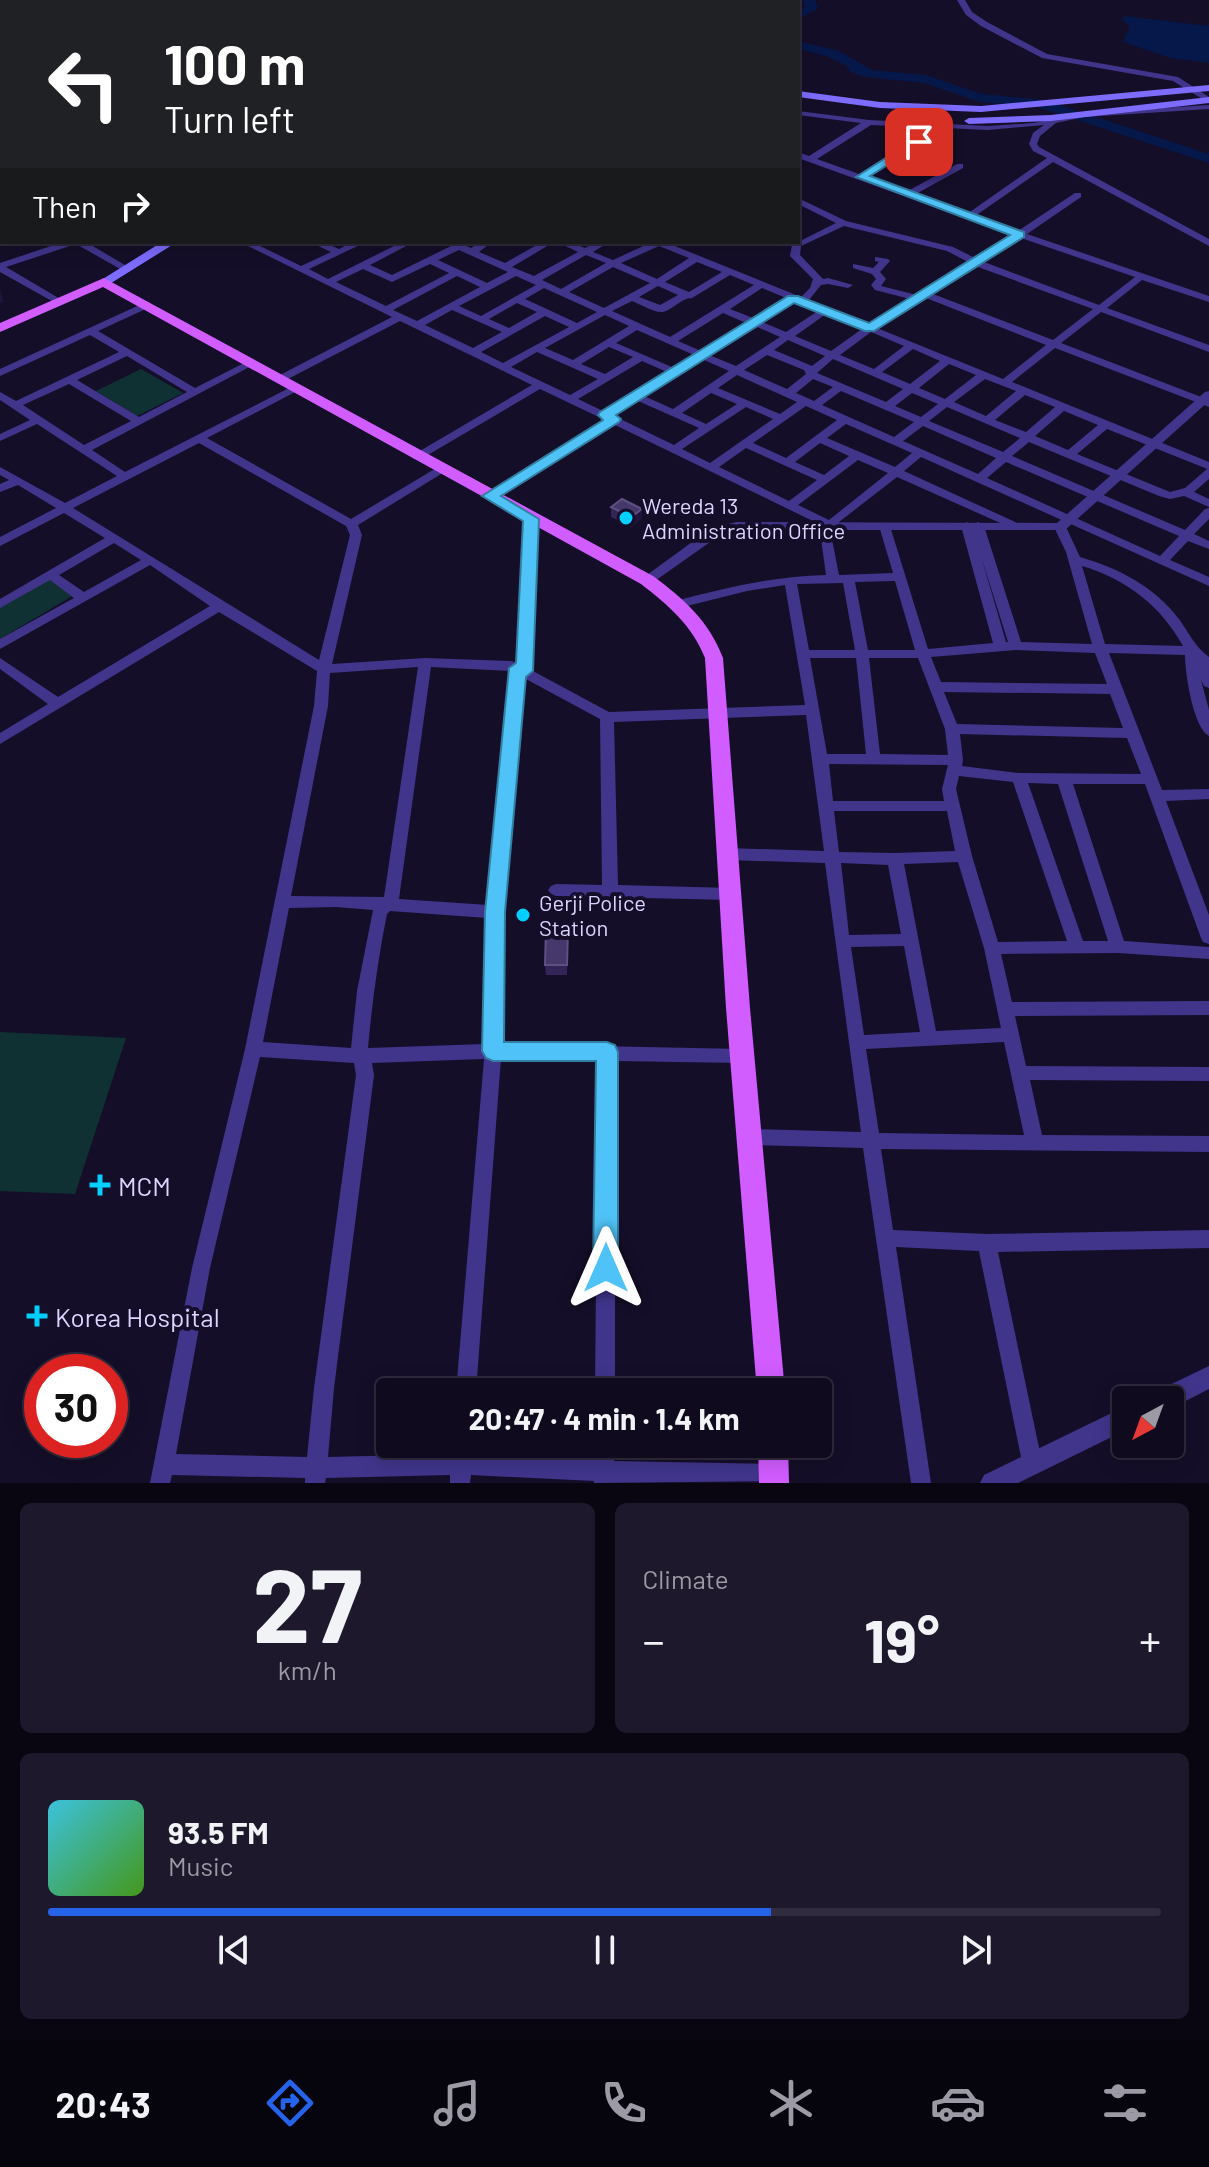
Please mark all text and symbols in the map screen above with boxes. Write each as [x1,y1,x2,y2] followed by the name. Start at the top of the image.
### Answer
[164,29,306,96] text: 100 m
[32,32,136,136] icon: left
[164,97,295,140] text: Turn left
[885,108,953,176] pin
[897,120,941,164] icon: arrive
[113,184,157,228] icon: right
[32,188,97,224] text: Then
[642,492,845,543] place label: Wereda 13 Administration Office
[617,509,635,527] marker: Wereda 13 Administration Office
[539,889,646,940] place label: Gerji Police Station
[514,906,532,924] marker: Gerji Police Station
[118,1170,171,1201] place label: MCM
[89,1174,111,1196] marker: MCM
[564,1226,648,1310] position arrow
[55,1301,220,1332] place label: Korea Hospital
[26,1305,48,1327] marker: Korea Hospital
[24,1354,128,1458] speed limit sign: 30
[1112,1386,1184,1458] north arrow
[1112,1386,1184,1458] map controls
[469,1400,739,1436] text: 20:47 · 4 min · 1.4 km
[252,1539,362,1664] text: 27
[643,1563,729,1594] text: Climate
[864,1603,940,1675] text: 19°
[643,1613,665,1666] text: −
[1139,1613,1161,1666] text: +
[278,1654,337,1685] text: km/h
[168,1814,269,1850] text: 93.5 FM
[168,1850,233,1881] text: Music
[212,1928,256,1972] icon: previous
[583,1928,627,1972] icon: pause
[954,1928,998,1972] icon: next
[262,2075,318,2131] icon: directions
[429,2075,485,2131] icon: music
[596,2075,652,2131] icon: phone
[763,2075,819,2131] icon: climate
[930,2075,986,2131] icon: car
[1097,2075,1153,2131] icon: filters
[56,2082,151,2125] text: 20:43

